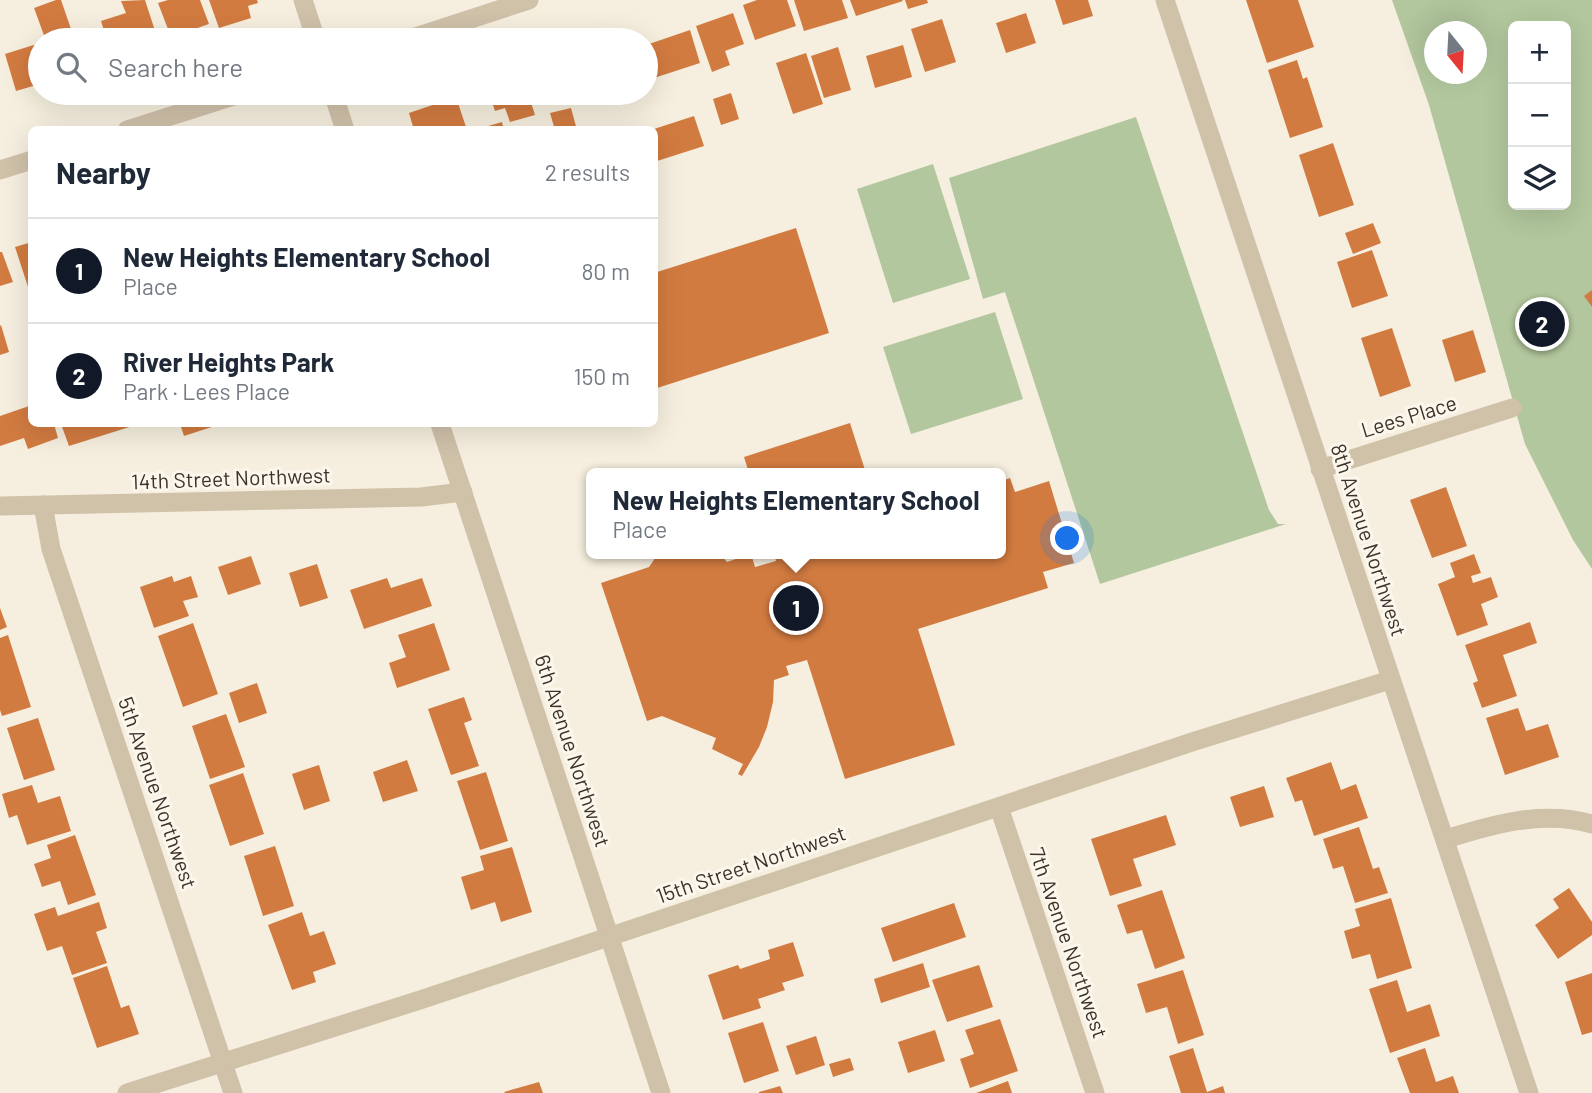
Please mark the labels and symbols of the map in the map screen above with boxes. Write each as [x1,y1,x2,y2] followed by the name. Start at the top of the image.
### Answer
[1424,21,1487,84] north arrow
[1519,298,1565,350] pin: 2
[1358,389,1459,442] street label: Lees Place
[1326,440,1412,639] street label: 8th Avenue Northwest
[131,462,331,493] street label: 14th Street Northwest
[1050,521,1084,555] your location
[773,582,819,634] pin: 1
[531,651,616,850] street label: 6th Avenue Northwest
[114,694,203,891] street label: 5th Avenue Northwest
[653,819,849,908] street label: 15th Street Northwest
[1025,844,1114,1041] street label: 7th Avenue Northwest

